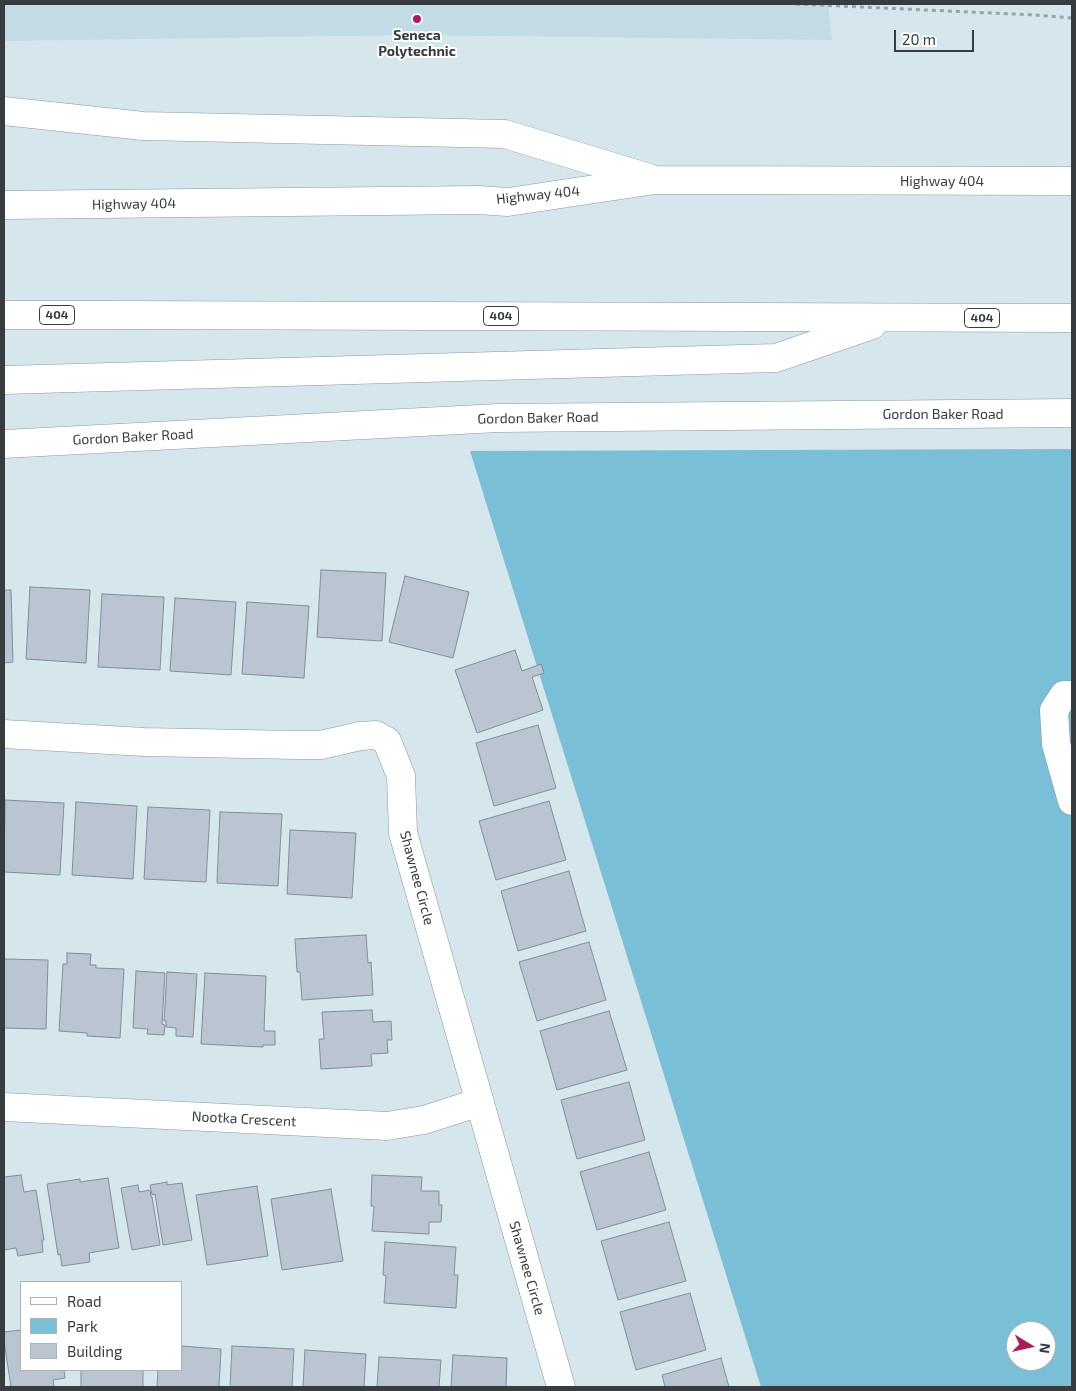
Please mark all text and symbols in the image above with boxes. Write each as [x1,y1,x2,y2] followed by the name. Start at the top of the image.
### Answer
[411,13,423,25] marker: Seneca Polytechnic
[896,20,976,52] scale bar
[378,27,456,59] place label: Seneca Polytechnic
[902,30,936,48] text: 20 m
[900,173,984,189] street label: Highway 404
[495,182,581,208] street label: Highway 404
[92,195,176,213] street label: Highway 404
[40,306,74,324] road number: 404
[484,306,518,326] road number: 404
[964,308,1000,328] road number: 404
[882,406,1004,422] street label: Gordon Baker Road
[477,409,599,427] street label: Gordon Baker Road
[72,425,194,449] street label: Gordon Baker Road
[396,829,438,927] street label: Shawnee Circle
[191,1108,297,1130] street label: Nootka Crescent
[506,1219,548,1317] street label: Shawnee Circle
[20,1281,182,1371] legend
[67,1292,102,1310] text: Road
[67,1317,98,1335] text: Park
[1006,1321,1056,1371] north arrow
[67,1342,122,1360] text: Building
[1036,1342,1055,1355] text: N

